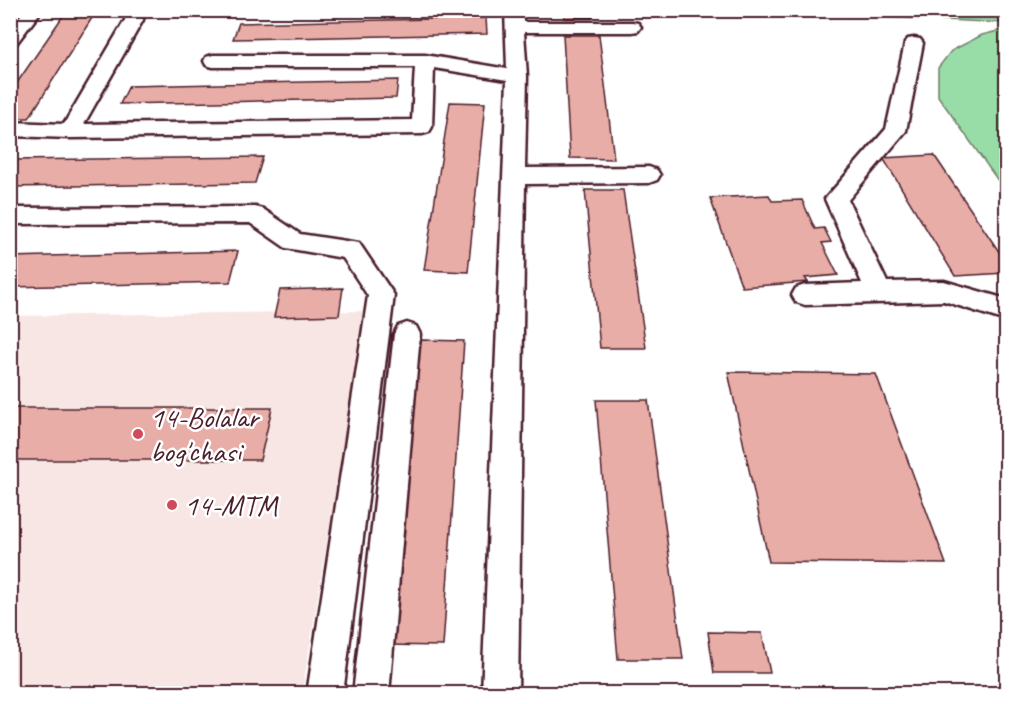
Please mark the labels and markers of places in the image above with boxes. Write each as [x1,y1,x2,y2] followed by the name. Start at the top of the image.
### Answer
[150,398,260,470] place label: 14-Bolalar bog'chasi
[131,427,145,441] marker: 14-Bolalar bog'chasi
[184,486,279,524] place label: 14-МТМ
[165,498,179,512] marker: 14-МТМ

